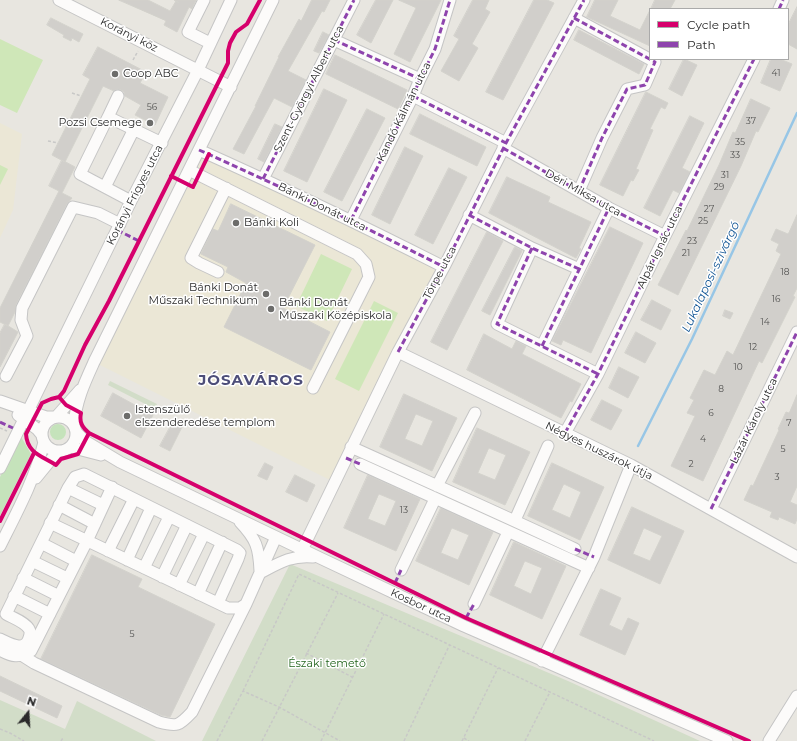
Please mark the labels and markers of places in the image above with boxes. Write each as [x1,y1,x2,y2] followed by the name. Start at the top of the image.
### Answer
[123,67,179,81] place label: Coop ABC
[110,69,120,79] marker: Coop ABC
[59,116,142,130] place label: Pozsi Csemege
[145,118,155,128] marker: Pozsi Csemege
[244,216,299,230] place label: Bánki Koli
[231,218,241,228] marker: Bánki Koli
[148,281,258,307] place label: Bánki Donát Műszaki Technikum
[261,289,271,299] marker: Bánki Donát Műszaki Technikum
[279,296,392,322] place label: Bánki Donát Műszaki Középiskola
[266,304,276,314] marker: Bánki Donát Műszaki Középiskola
[135,403,275,429] place label: Istenszülő elszenderedése templom
[122,411,132,421] marker: Istenszülő elszenderedése templom

